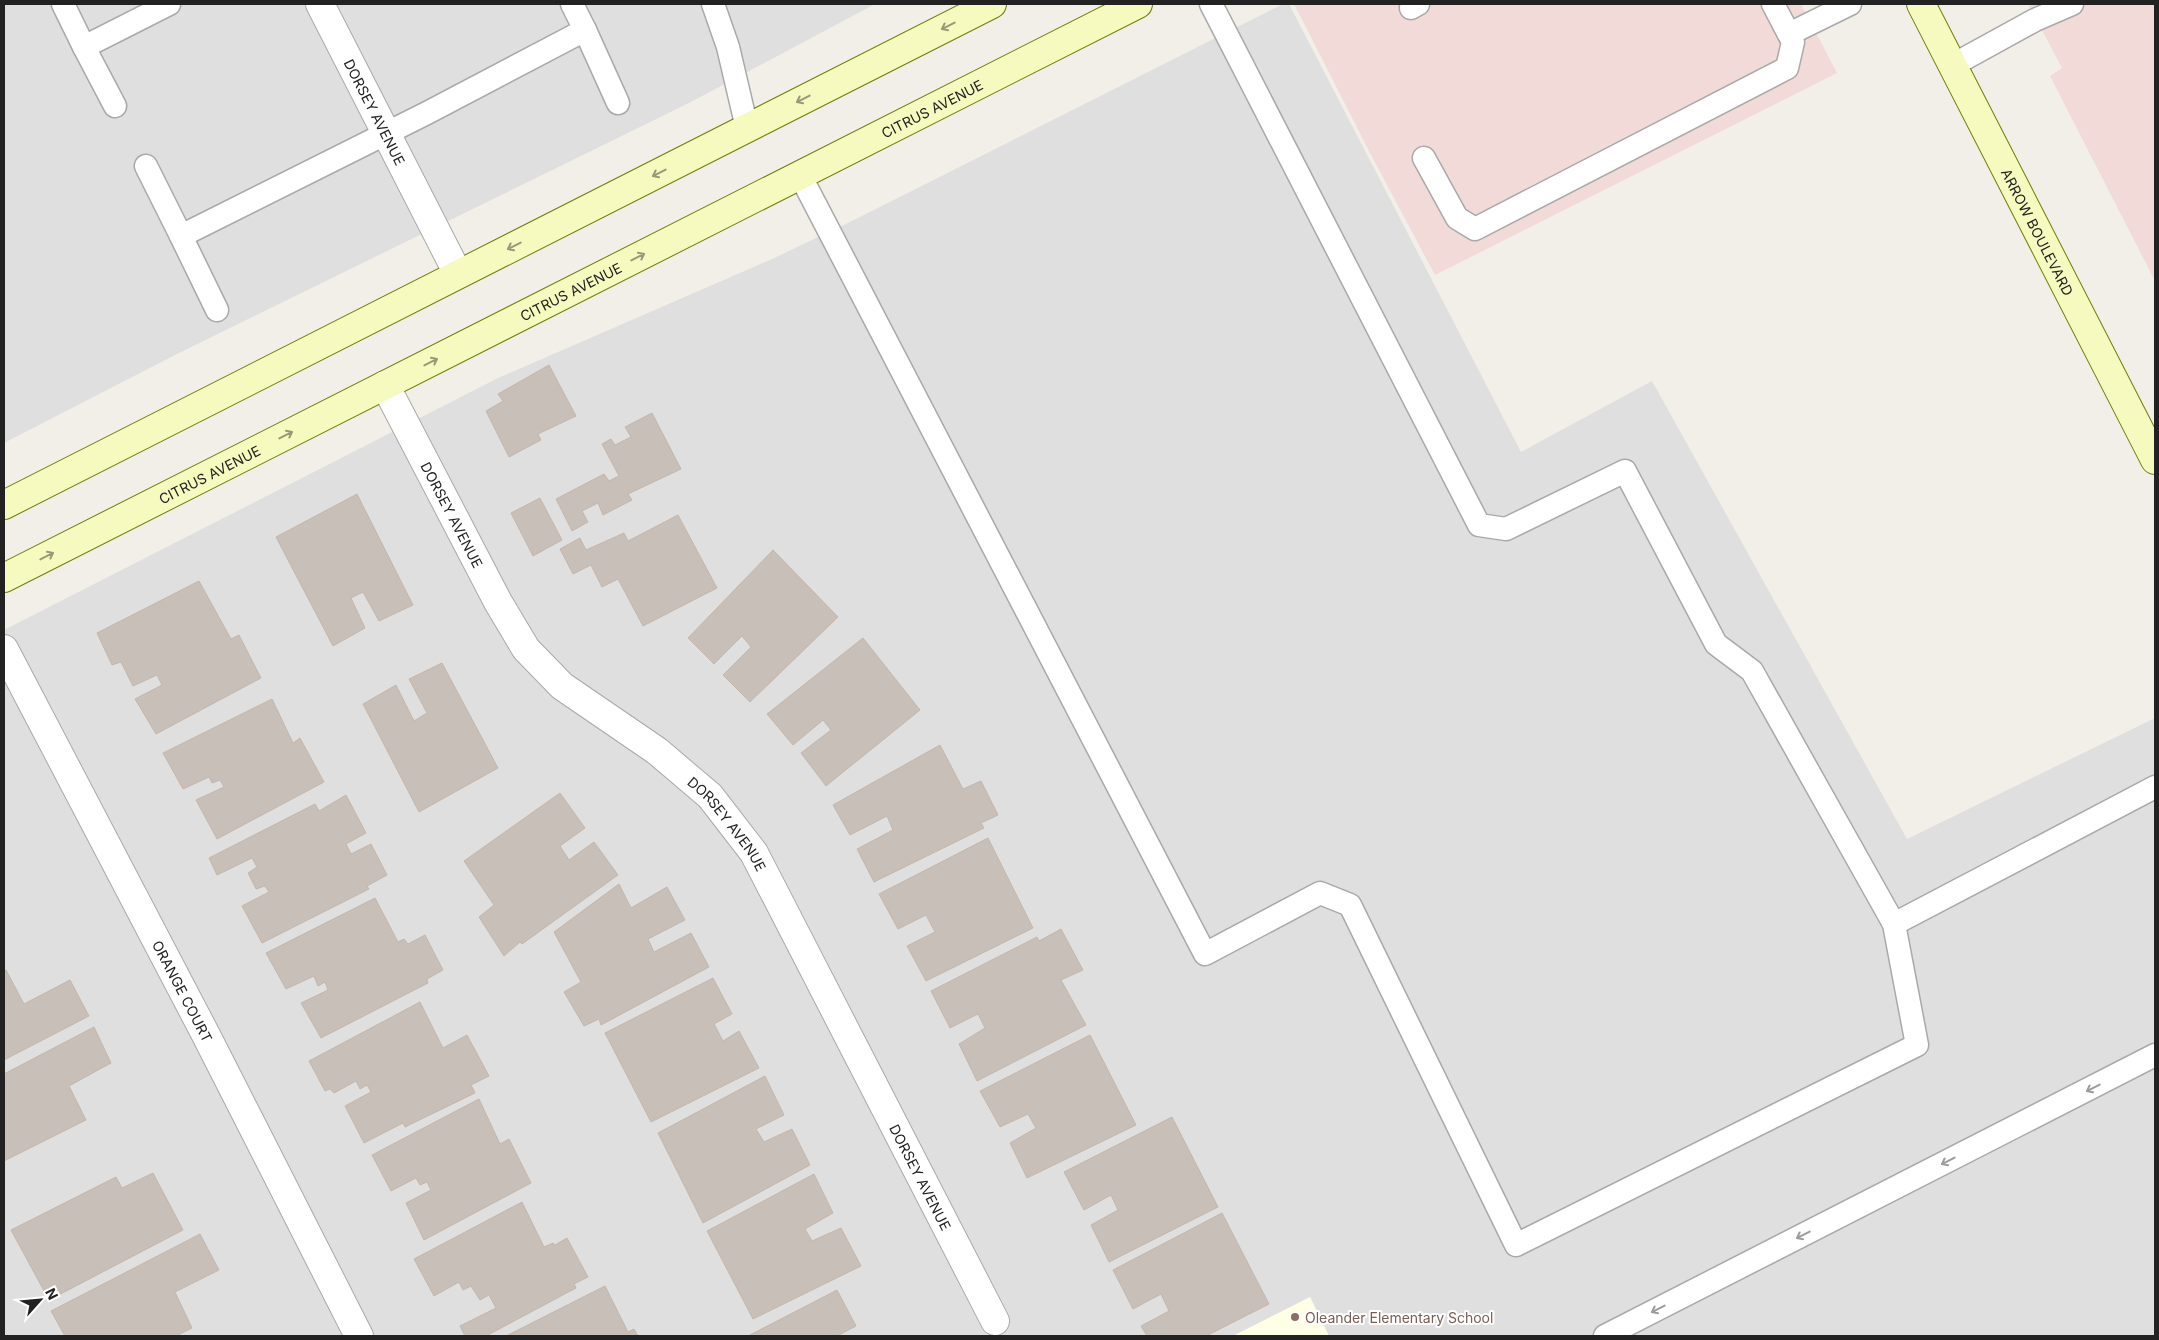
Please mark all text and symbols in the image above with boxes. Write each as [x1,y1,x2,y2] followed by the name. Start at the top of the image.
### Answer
[941,21,956,31] one-way arrow
[341,56,409,168] street label: DORSEY AVENUE
[878,76,986,141] street label: CITRUS AVENUE
[796,94,811,104] one-way arrow
[1998,165,2077,298] street label: ARROW BOULEVARD
[651,168,666,178] one-way arrow
[506,241,521,251] one-way arrow
[631,252,646,262] one-way arrow
[517,258,624,324] street label: CITRUS AVENUE
[423,357,438,366] one-way arrow
[278,430,293,439] one-way arrow
[156,441,263,507] street label: CITRUS AVENUE
[418,459,487,570] street label: DORSEY AVENUE
[39,551,54,560] one-way arrow
[685,773,770,874] street label: DORSEY AVENUE
[149,937,216,1045] street label: ORANGE COURT
[2086,1083,2101,1093] one-way arrow
[886,1121,955,1233] street label: DORSEY AVENUE
[1941,1157,1956,1166] one-way arrow
[1796,1231,1811,1240] one-way arrow
[15,1275,65,1325] north arrow
[42,1285,62,1302] text: N
[1651,1304,1666,1314] one-way arrow
[1305,1309,1493,1326] place label: Oleander Elementary School
[1289,1311,1301,1323] marker: Oleander Elementary School

